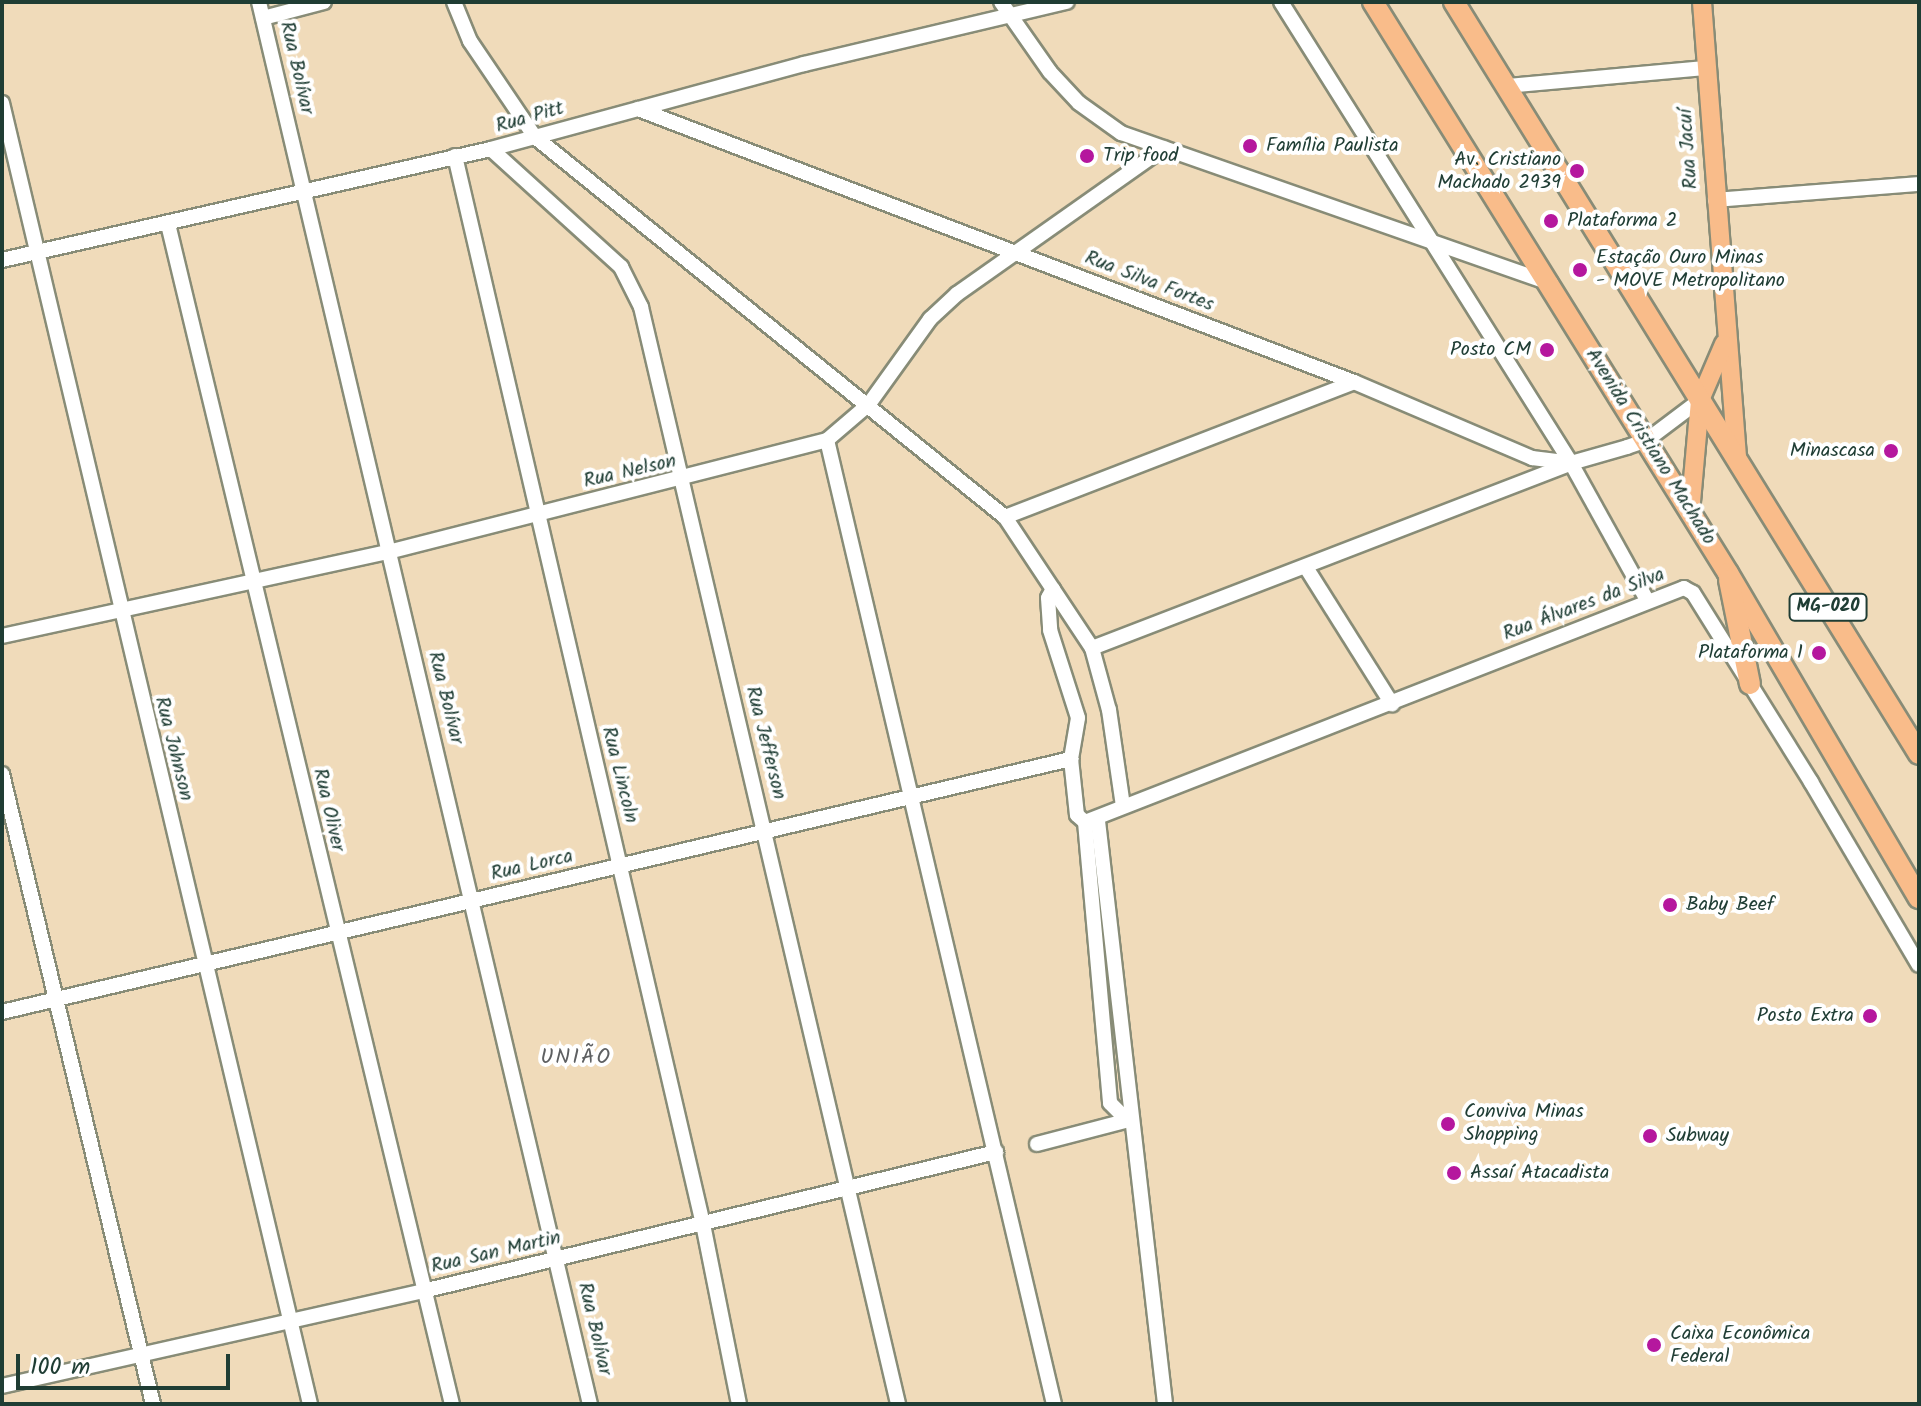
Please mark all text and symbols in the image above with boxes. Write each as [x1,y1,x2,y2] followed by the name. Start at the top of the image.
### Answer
[274,19,318,117] street label: Rua Bolívar
[493,97,567,139] street label: Rua Pitt
[1674,108,1704,190] street label: Rua Jacuí
[1266,134,1399,158] place label: Família Paulista
[1241,137,1259,155] marker: Família Paulista
[1103,144,1178,168] place label: Trip food
[1078,147,1096,165] marker: Trip food
[1437,148,1561,195] place label: Av. Cristiano Machado 2939
[1568,162,1586,180] marker: Av. Cristiano Machado 2939
[1567,209,1677,233] place label: Plataforma 2
[1542,212,1560,230] marker: Plataforma 2
[1081,246,1217,318] street label: Rua Silva Fortes
[1596,246,1785,293] place label: Estação Ouro Minas - MOVE Metropolitano
[1571,261,1589,279] marker: Estação Ouro Minas - MOVE Metropolitano
[1450,338,1531,362] place label: Posto CM
[1538,341,1556,359] marker: Posto CM
[1580,344,1720,550] street label: Avenida Cristiano Machado
[1790,439,1875,463] place label: Minascasa
[1882,442,1900,460] marker: Minascasa
[581,450,679,494] street label: Rua Nelson
[1500,563,1668,647] street label: Rua Álvares da Silva
[1788,593,1868,621] road number: MG-020
[1698,641,1803,665] place label: Plataforma 1
[1810,644,1828,662] marker: Plataforma 1
[422,649,468,747] street label: Rua Bolívar
[739,684,791,802] street label: Rua Jefferson
[148,694,198,804] street label: Rua Johnson
[595,724,643,826] street label: Rua Lincoln
[307,766,349,854] street label: Rua Oliver
[489,845,575,887] street label: Rua Lorca
[1686,893,1774,917] place label: Baby Beef
[1661,896,1679,914] marker: Baby Beef
[1757,1004,1854,1028] place label: Posto Extra
[1861,1007,1879,1025] marker: Posto Extra
[540,1045,612,1071] district label: UNIÃO
[1464,1100,1584,1147] place label: Conviva Minas Shopping
[1439,1115,1457,1133] marker: Conviva Minas Shopping
[1666,1124,1729,1148] place label: Subway
[1641,1127,1659,1145] marker: Subway
[1470,1161,1609,1185] place label: Assaí Atacadista
[1445,1164,1463,1182] marker: Assaí Atacadista
[429,1226,563,1280] street label: Rua San Martin
[572,1280,616,1378] street label: Rua Bolívar
[1670,1322,1810,1369] place label: Caixa Econômica Federal
[1645,1336,1663,1354] marker: Caixa Econômica Federal
[20,1338,234,1388] scale bar
[30,1348,90,1387] text: 100 m

